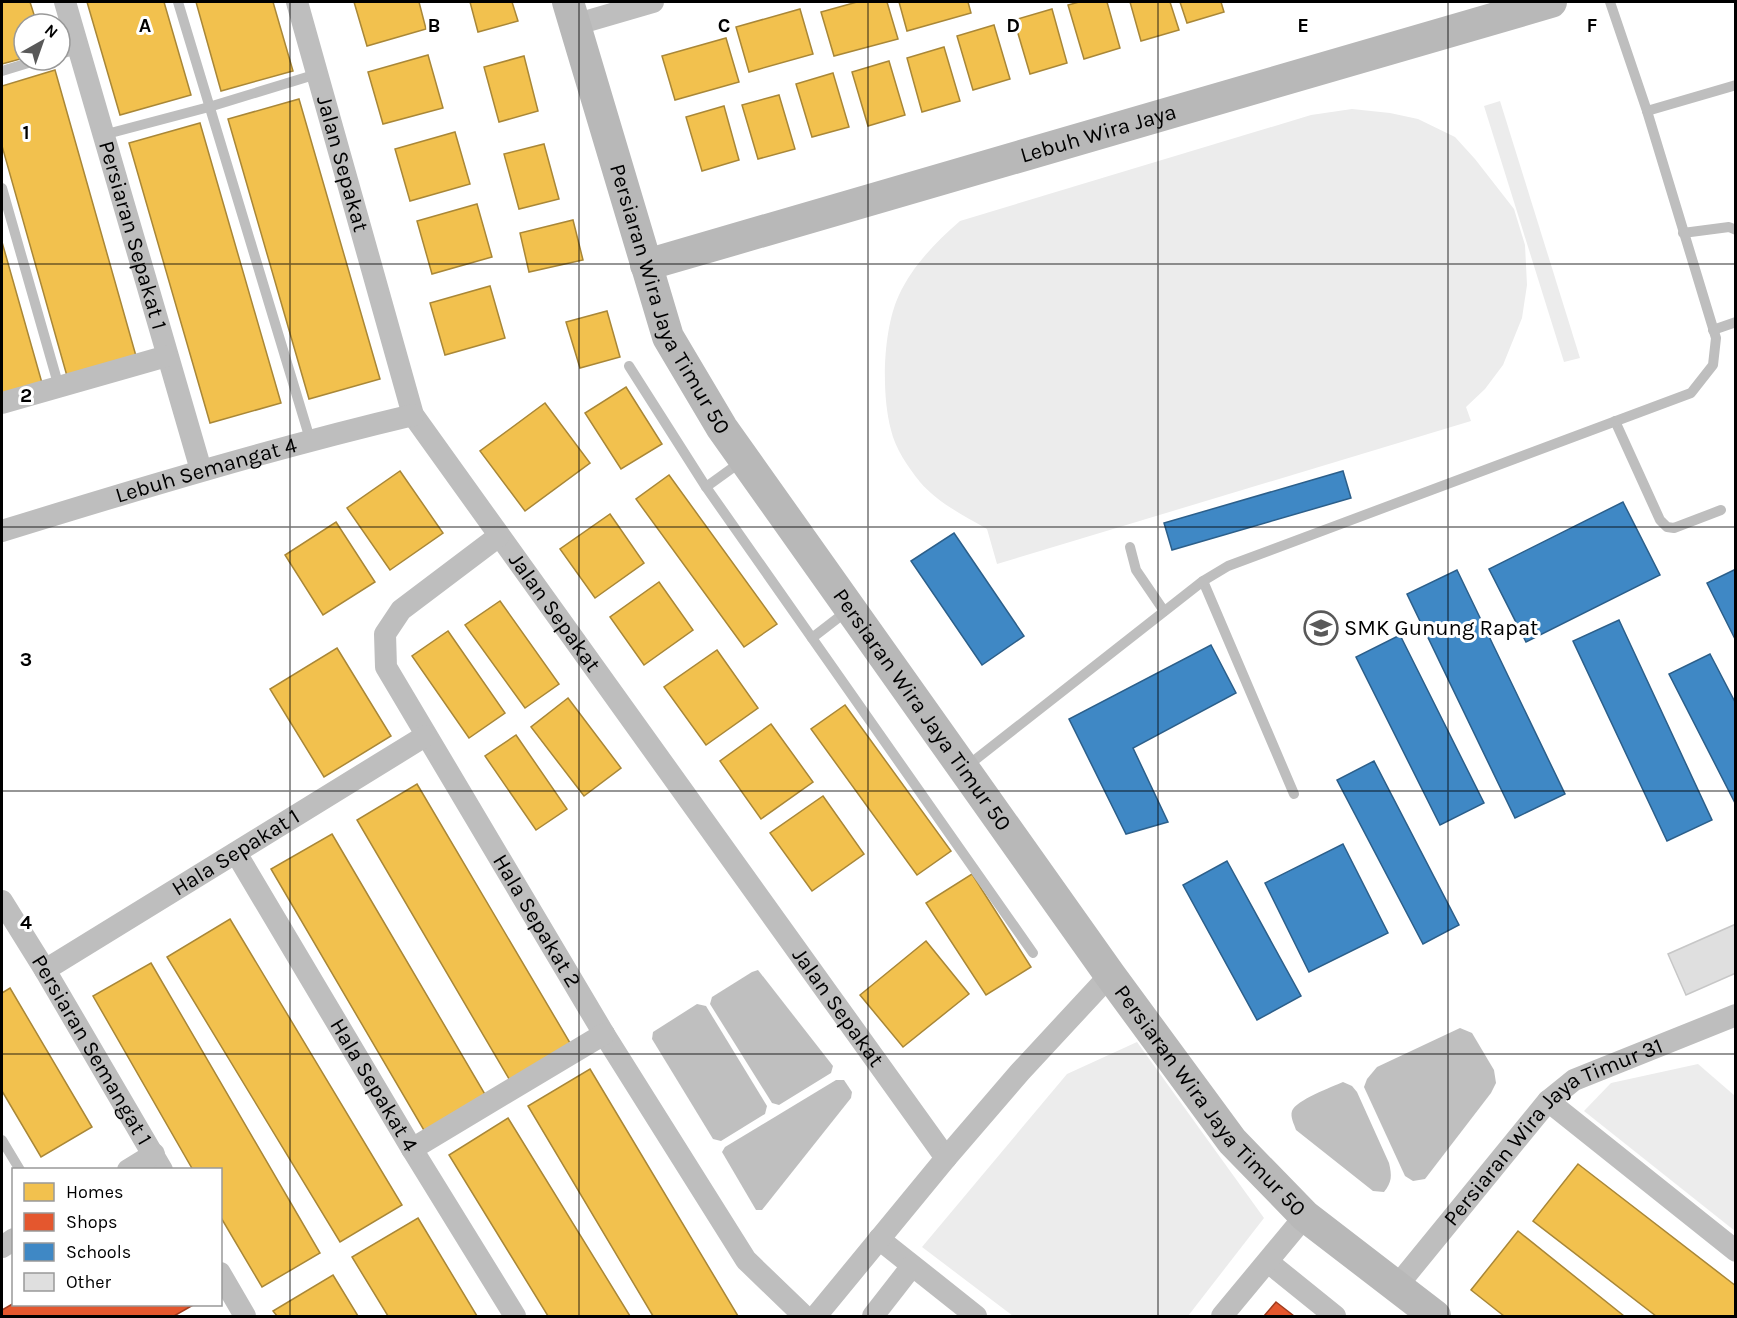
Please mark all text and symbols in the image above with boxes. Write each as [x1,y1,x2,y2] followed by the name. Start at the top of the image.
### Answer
[12,12,72,72] north arrow
[139,14,152,37] text: A
[428,14,440,37] text: B
[718,14,730,37] text: C
[1006,14,1020,37] text: D
[1297,14,1309,37] text: E
[1587,14,1598,37] text: F
[41,20,62,42] text: N
[311,93,374,235] street label: Jalan Sepakat
[1017,99,1179,169] street label: Lebuh Wira Jaya
[22,121,30,144] text: 1
[93,138,173,333] street label: Persiaran Sepakat 1
[604,161,736,439] street label: Persiaran Wira Jaya Timur 50
[20,384,32,407] text: 2
[112,432,300,509] street label: Lebuh Semangat 4
[503,548,606,677] street label: Jalan Sepakat
[827,584,1017,836] street label: Persiaran Wira Jaya Timur 50
[1303,610,1339,646] school or university icon: SMK Gunung Rapat
[1344,615,1538,641] place label: SMK Gunung Rapat
[20,648,32,671] text: 3
[167,803,304,902] street label: Hala Sepakat 1
[487,849,587,992] street label: Hala Sepakat 2
[20,911,32,934] text: 4
[787,943,889,1072] street label: Jalan Sepakat
[26,950,158,1150] street label: Persiaran Semangat 1
[1109,980,1311,1222] street label: Persiaran Wira Jaya Timur 50
[324,1014,424,1156] street label: Hala Sepakat 4
[1438,1033,1667,1231] street label: Persiaran Wira Jaya Timur 31
[12,1168,222,1306] legend
[66,1181,123,1203] text: Homes
[66,1211,118,1233] text: Shops
[66,1241,131,1263] text: Schools
[66,1271,111,1293] text: Other

